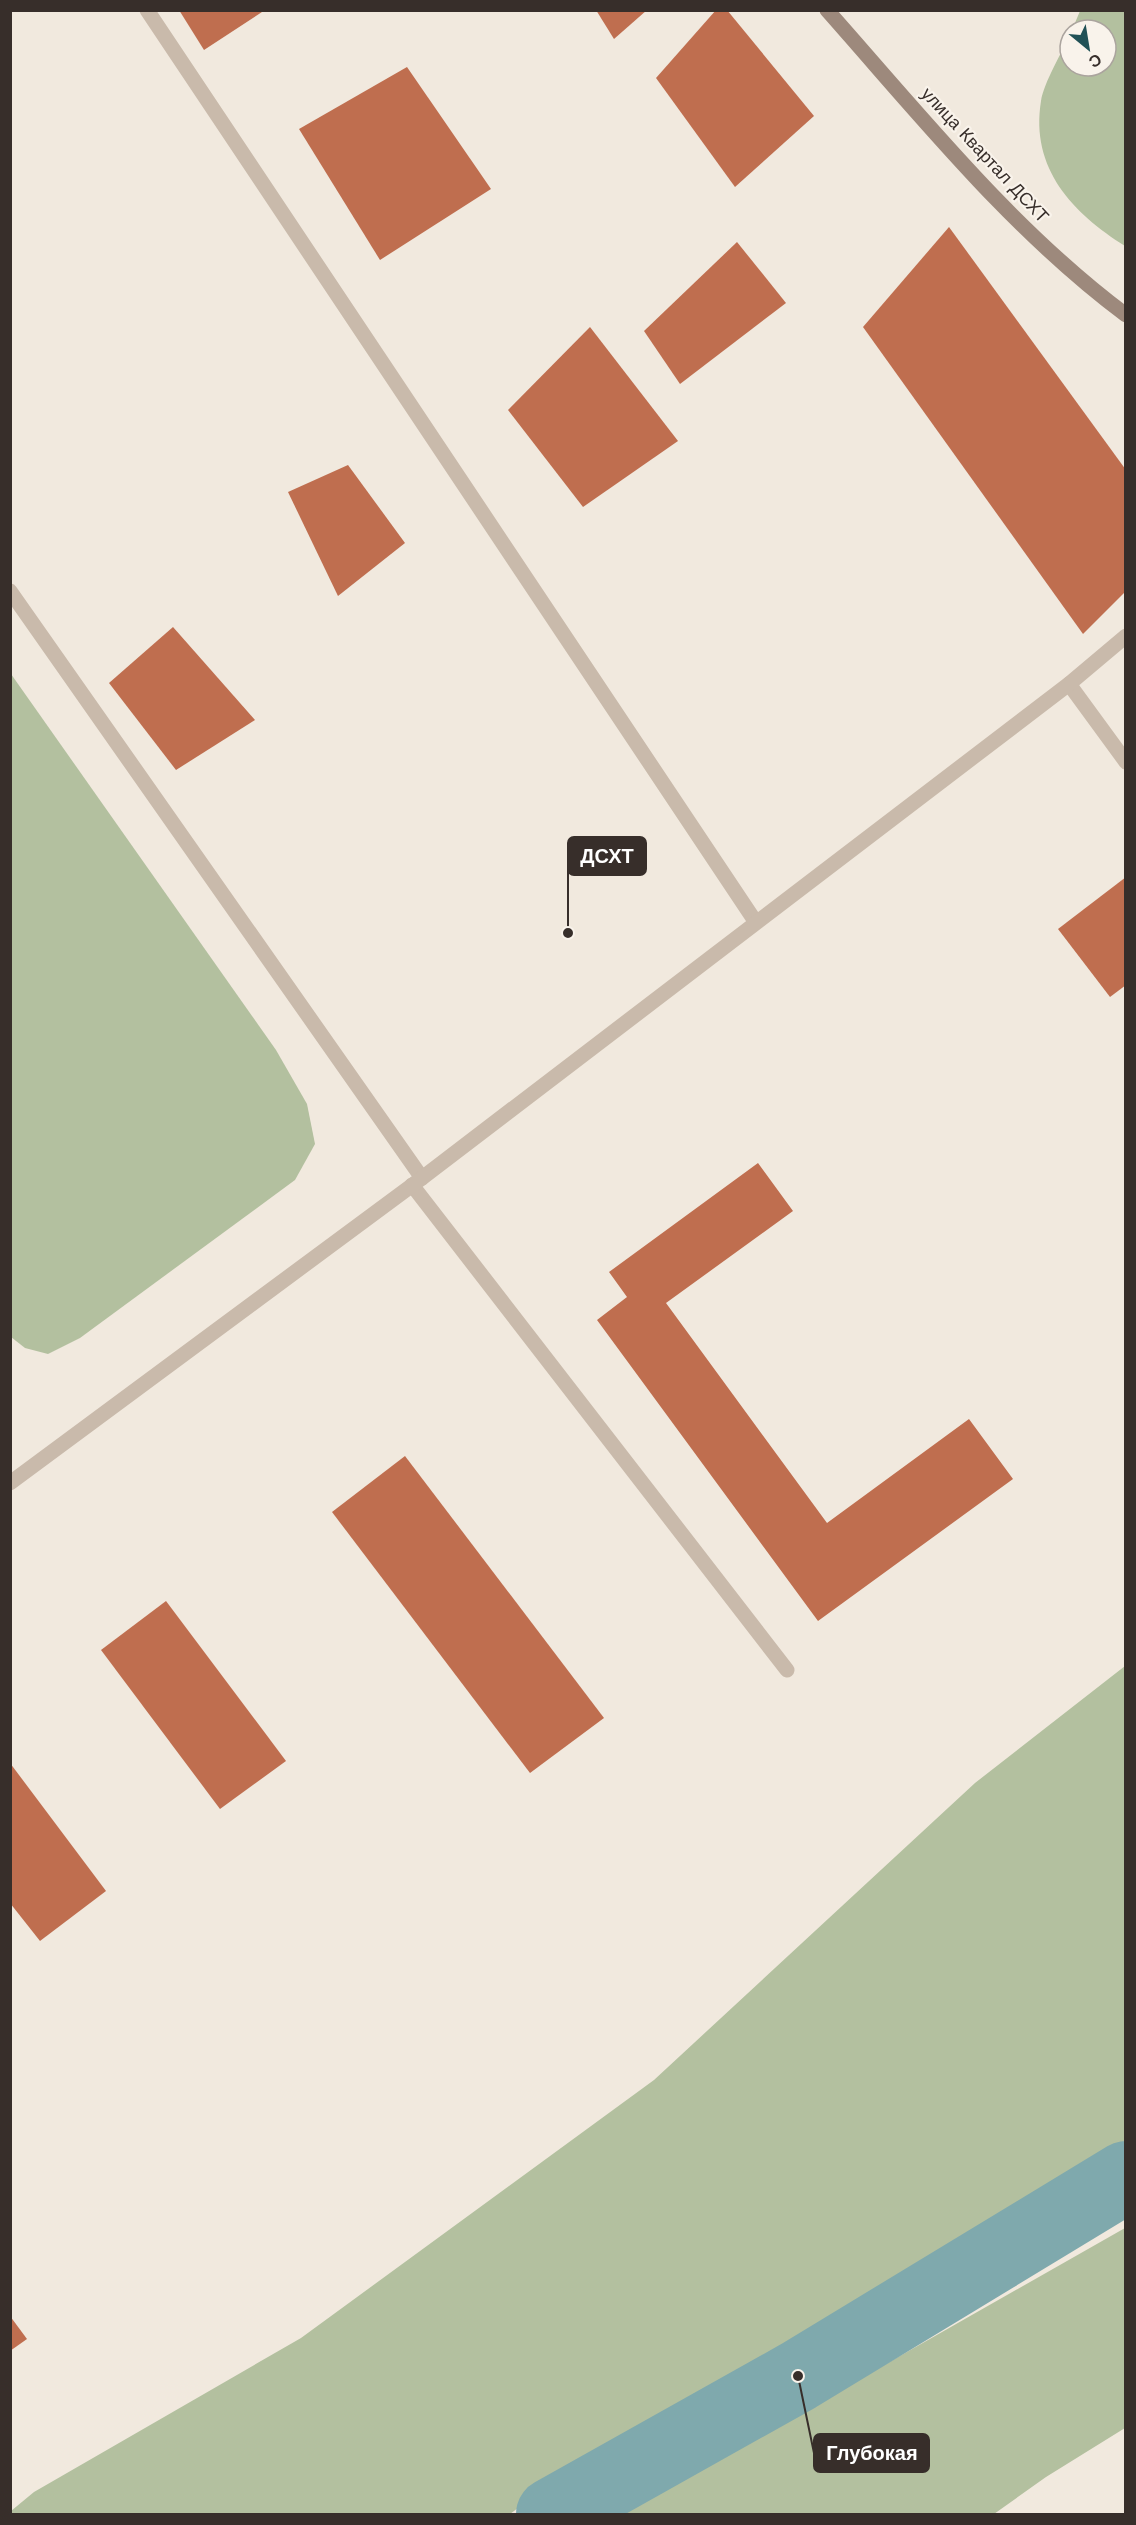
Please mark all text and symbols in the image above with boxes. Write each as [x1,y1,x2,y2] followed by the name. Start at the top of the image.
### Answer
[1058,18,1118,78] north arrow
[1085,49,1105,72] text: С
[917,83,1053,227] street label: улица Квартал ДСХТ
[568,837,646,875] callout: ДСХТ
[580,844,634,868] text: ДСХТ
[814,2434,929,2472] callout: Глубокая
[826,2441,918,2465] text: Глубокая

